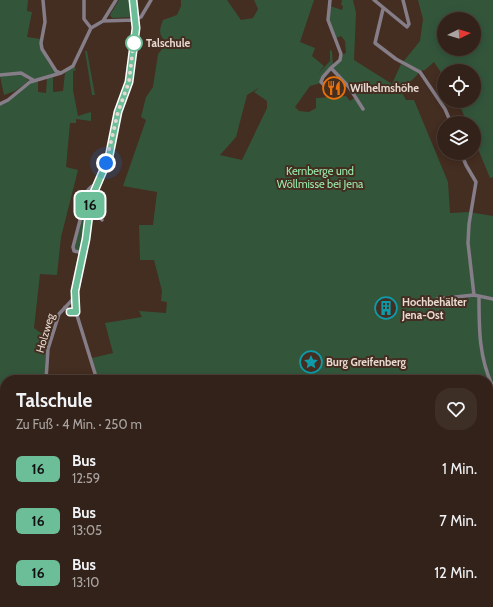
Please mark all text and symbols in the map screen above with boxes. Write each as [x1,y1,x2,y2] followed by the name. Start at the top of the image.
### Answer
[437,12,481,56] north arrow
[437,12,481,160] map controls
[125,34,143,52] marker: Talschule
[146,36,190,50] place label: Talschule
[437,64,481,108] button: locate
[321,75,347,101] restaurant icon: Wilhelmshöhe
[350,81,419,95] place label: Wilhelmshöhe
[437,116,481,160] button: layers
[96,153,116,173] your location
[277,164,364,191] park label: Kernberge und Wöllmisse bei Jena
[72,192,108,218] line badge: 16
[83,196,97,214] text: 16
[373,295,399,321] building icon: Hochbehälter Jena-Ost
[401,295,467,322] place label: Hochbehälter Jena-Ost
[33,311,57,354] street label: Holzweg
[298,349,324,375] place icon: Burg Greifenberg
[326,355,406,369] place label: Burg Greifenberg
[435,388,477,430] button: heart
[16,389,92,412] text: Talschule
[16,416,142,432] text: Zu Fuß · 4 Min. · 250 m
[72,452,96,470] text: Bus
[31,460,45,478] text: 16
[442,460,477,478] text: 1 Min.
[72,470,100,486] text: 12:59
[72,504,96,522] text: Bus
[31,512,45,530] text: 16
[439,512,477,530] text: 7 Min.
[72,522,102,538] text: 13:05
[72,556,96,574] text: Bus
[31,564,45,582] text: 16
[434,564,477,582] text: 12 Min.
[72,574,99,590] text: 13:10

